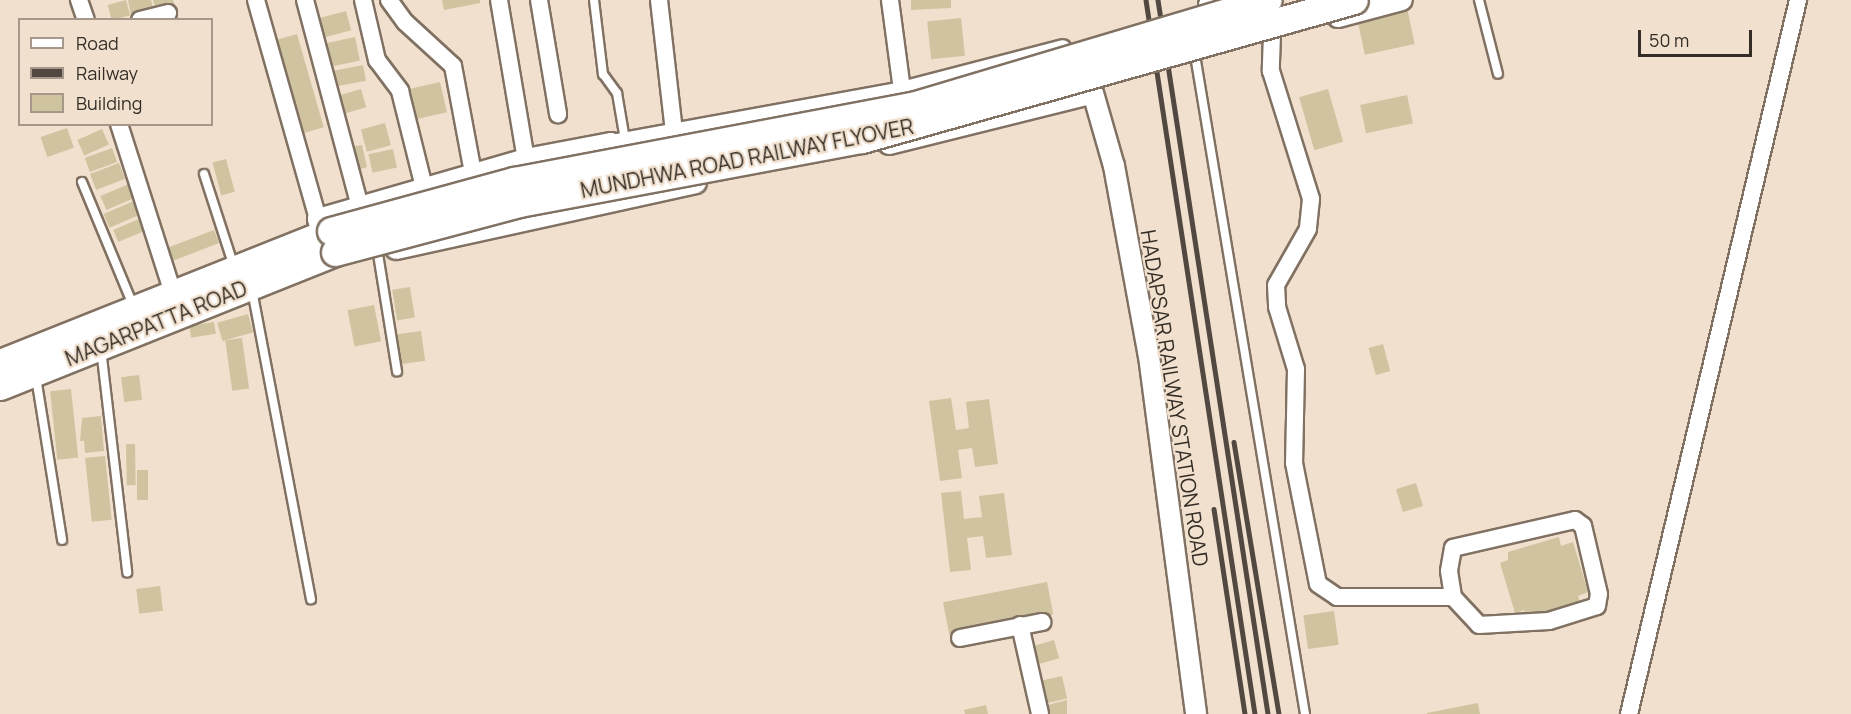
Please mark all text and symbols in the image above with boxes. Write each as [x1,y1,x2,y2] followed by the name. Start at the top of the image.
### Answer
[18,18,213,126] legend
[1641,18,1755,56] scale bar
[1649,28,1689,52] text: 50 m
[76,31,119,55] text: Road
[76,61,138,85] text: Railway
[76,91,142,115] text: Building
[578,113,916,203] street label: MUNDHWA ROAD RAILWAY FLYOVER
[1136,227,1214,569] street label: HADAPSAR RAILWAY STATION ROAD
[61,275,251,371] street label: MAGARPATTA ROAD

